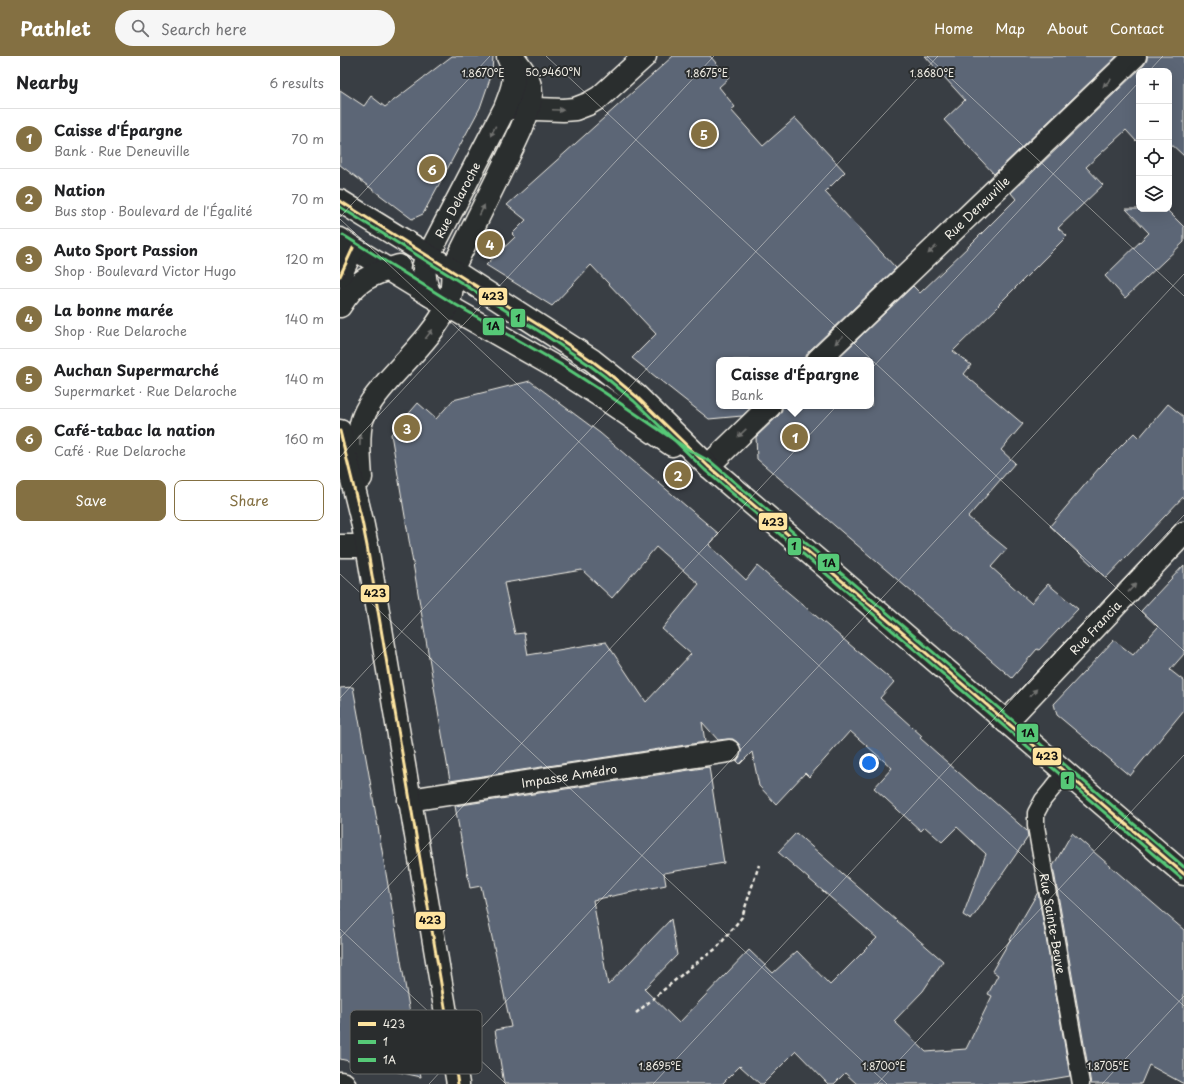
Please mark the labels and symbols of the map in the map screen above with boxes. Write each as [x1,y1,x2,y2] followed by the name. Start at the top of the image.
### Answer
[525,64,581,79] text: 50.9460°N
[461,65,505,80] text: 1.8670°E
[686,65,728,80] text: 1.8675°E
[910,65,954,80] text: 1.8680°E
[1102,78,1112,88] one-way arrow
[552,106,564,113] one-way arrow
[691,119,717,149] pin: 5
[490,125,496,137] one-way arrow
[419,154,445,184] pin: 6
[430,159,484,241] street label: Rue Delaroche
[940,172,1014,244] street label: Rue Deneuville
[479,204,485,215] one-way arrow
[477,229,503,259] pin: 4
[927,246,937,255] one-way arrow
[478,287,508,306] line badge: 423
[482,287,505,304] text: 423
[510,308,526,328] line badge: 1
[515,309,521,326] text: 1
[482,317,505,336] line badge: 1A
[486,317,500,334] text: 1A
[424,329,433,339] one-way arrow
[833,336,844,345] one-way arrow
[394,413,420,443] pin: 3
[782,422,808,452] pin: 1
[737,428,747,438] one-way arrow
[357,433,363,446] one-way arrow
[665,460,691,490] pin: 2
[758,512,788,531] line badge: 423
[762,513,785,530] text: 423
[787,537,802,556] line badge: 1
[791,537,797,554] text: 1
[817,553,840,572] line badge: 1A
[822,554,836,571] text: 1A
[1127,583,1136,593] one-way arrow
[360,584,390,603] line badge: 423
[364,584,387,601] text: 423
[1065,596,1126,658] street label: Rue Francia
[1028,688,1038,698] one-way arrow
[1016,723,1039,743] line badge: 1A
[1021,724,1035,741] text: 1A
[1032,747,1062,766] line badge: 423
[1036,747,1059,764] text: 423
[859,753,879,773] your location
[520,759,619,792] street label: Impasse Amédro
[1060,771,1075,790] line badge: 1
[1064,771,1070,788] text: 1
[1035,872,1071,976] street label: Rue Sainte-Beuve
[415,911,446,930] line badge: 423
[419,911,442,928] text: 423
[350,1010,482,1074] legend
[383,1015,405,1032] text: 423
[383,1033,388,1050] text: 1
[383,1051,396,1068] text: 1A
[639,1058,681,1073] text: 1.8695°E
[862,1058,906,1073] text: 1.8700°E
[1087,1058,1129,1073] text: 1.8705°E

